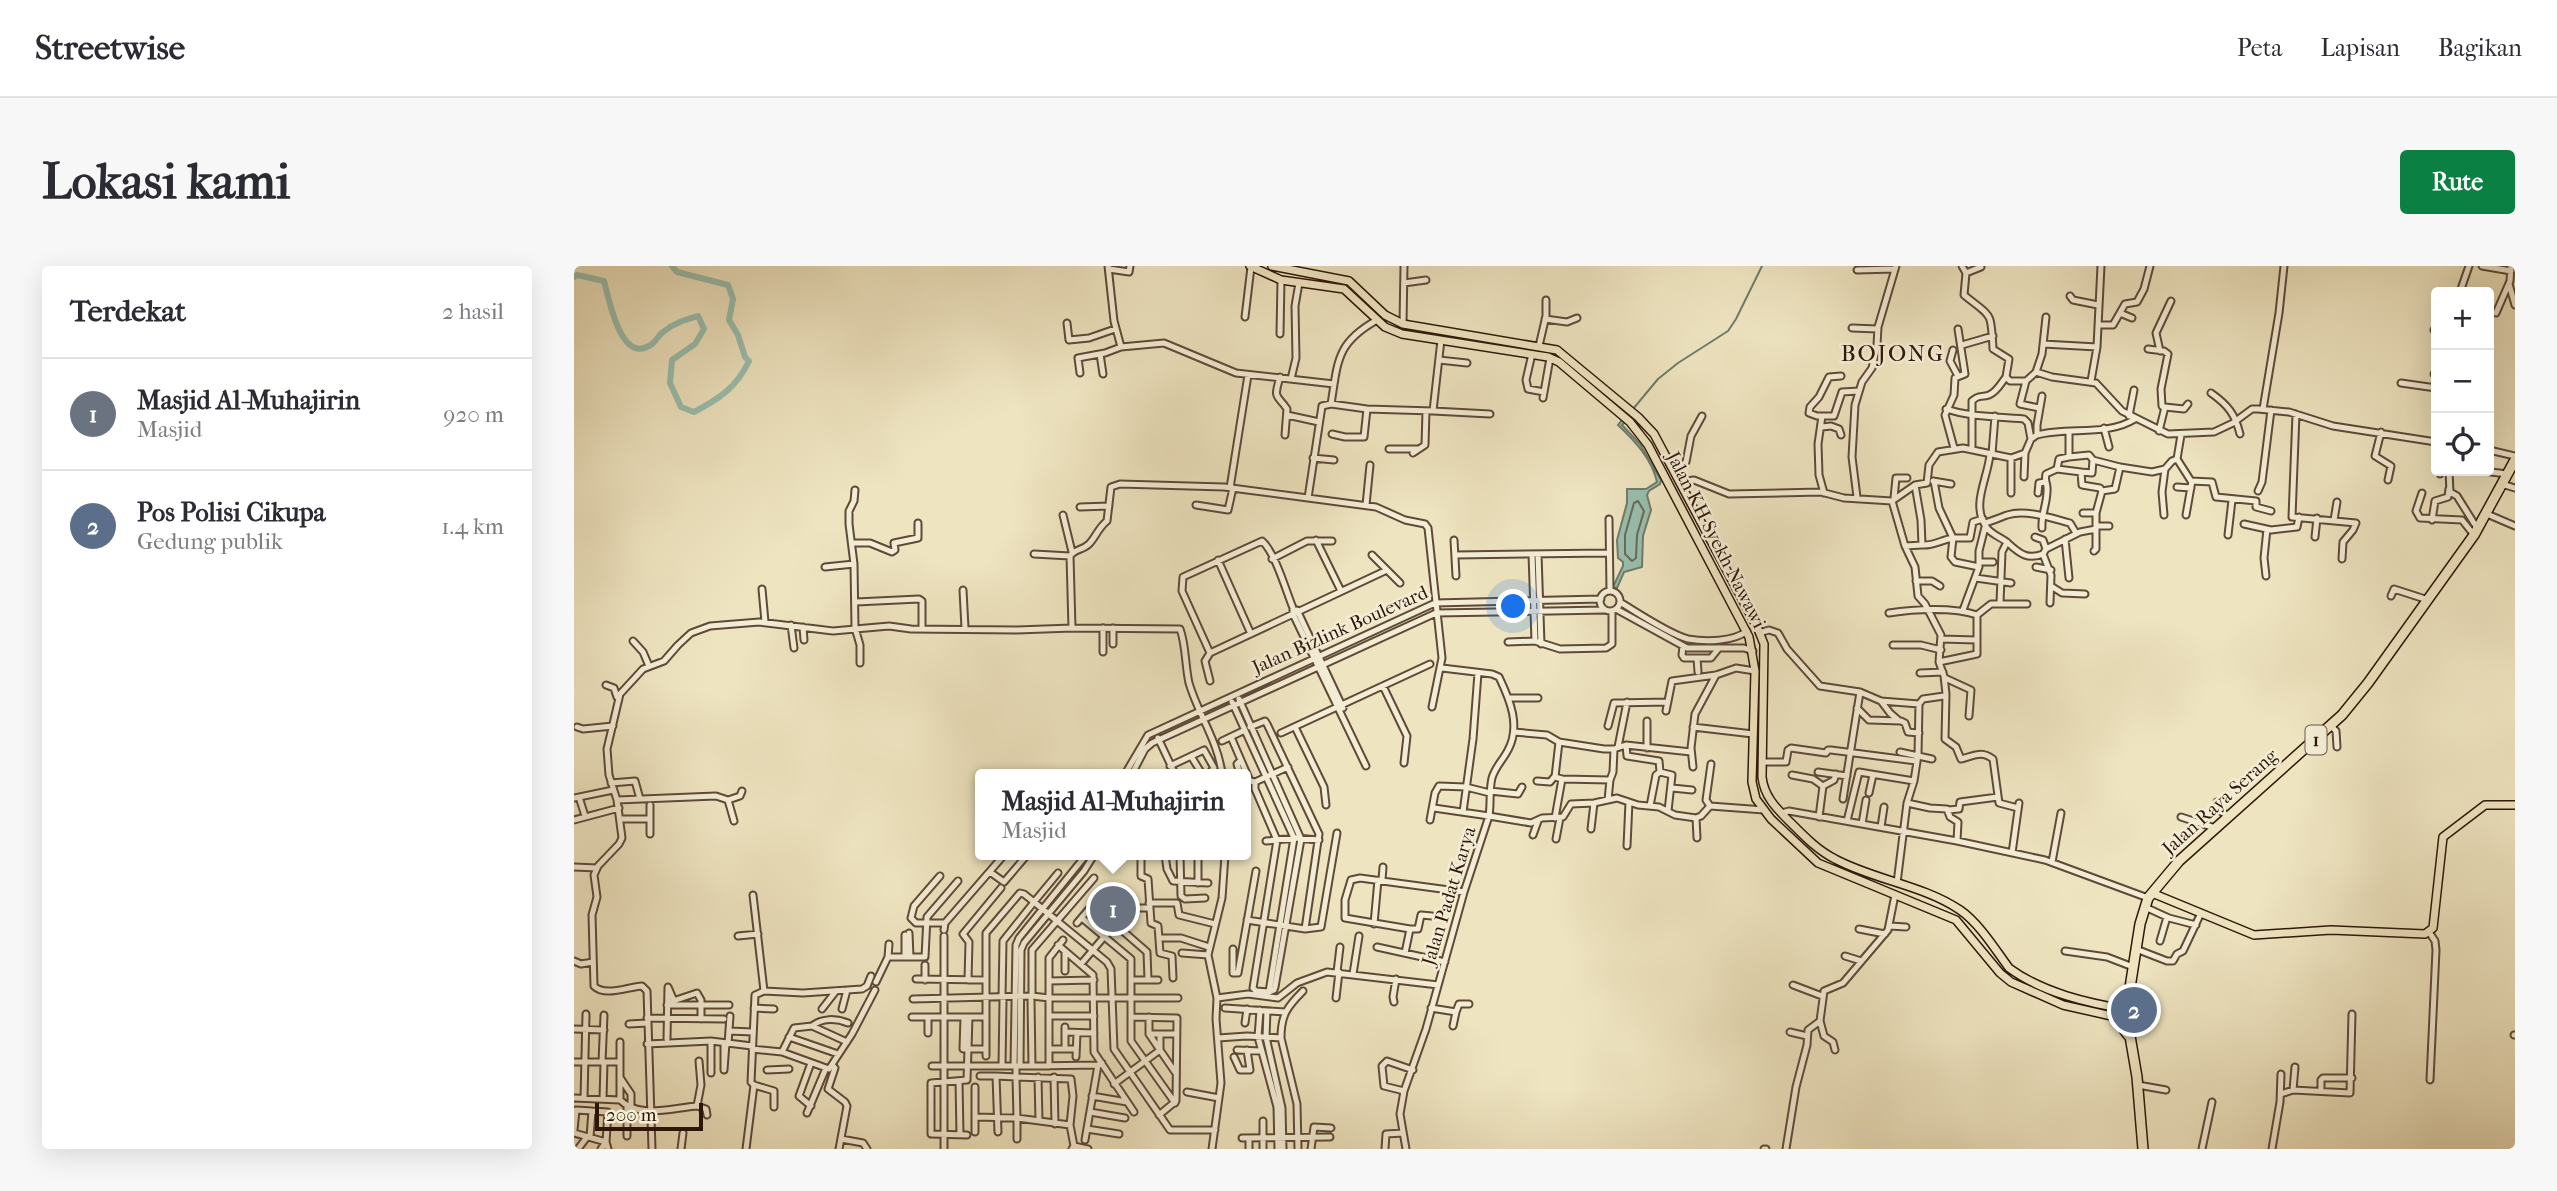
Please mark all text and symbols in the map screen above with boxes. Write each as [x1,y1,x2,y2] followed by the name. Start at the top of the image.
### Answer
[35,29,185,68] text: Streetwise
[2237,34,2282,62] text: Peta
[2320,34,2400,62] text: Lapisan
[2438,34,2522,62] text: Bagikan
[2400,150,2515,214] button: Rute
[42,153,290,211] text: Lokasi kami
[2431,287,2494,476] map controls
[2431,287,2494,350] button: +
[70,294,186,329] text: Terdekat
[442,298,504,325] text: 2 hasil
[1841,340,1945,367] district label: BOJONG
[2431,350,2494,413] button: −
[137,385,360,416] text: Masjid Al-Muhajirin
[89,401,97,428] text: 1
[443,401,504,428] text: 920 m
[2431,413,2494,476] button: locate
[137,416,202,443] text: Masjid
[1661,446,1770,632] street label: Jalan KH Syekh Nawawi
[137,497,326,528] text: Pos Polisi Cikupa
[87,513,99,540] text: 2
[441,513,504,540] text: 1.4 km
[137,528,283,555] text: Gedung publik
[1247,581,1432,680] street label: Jalan Bizlink Boulevard
[1496,589,1530,623] your location
[2306,726,2326,754] road number: 1
[2156,744,2283,861] street label: Jalan Raya Serang
[975,769,1251,860] popup
[1001,786,1225,817] text: Masjid Al-Muhajirin
[1001,817,1067,844] text: Masjid
[1417,824,1481,970] street label: Jalan Padat Karya
[1090,883,1136,935] pin: 1
[2111,984,2157,1036] pin: 2
[595,1100,704,1132] scale bar
[606,1104,657,1126] text: 200 m

